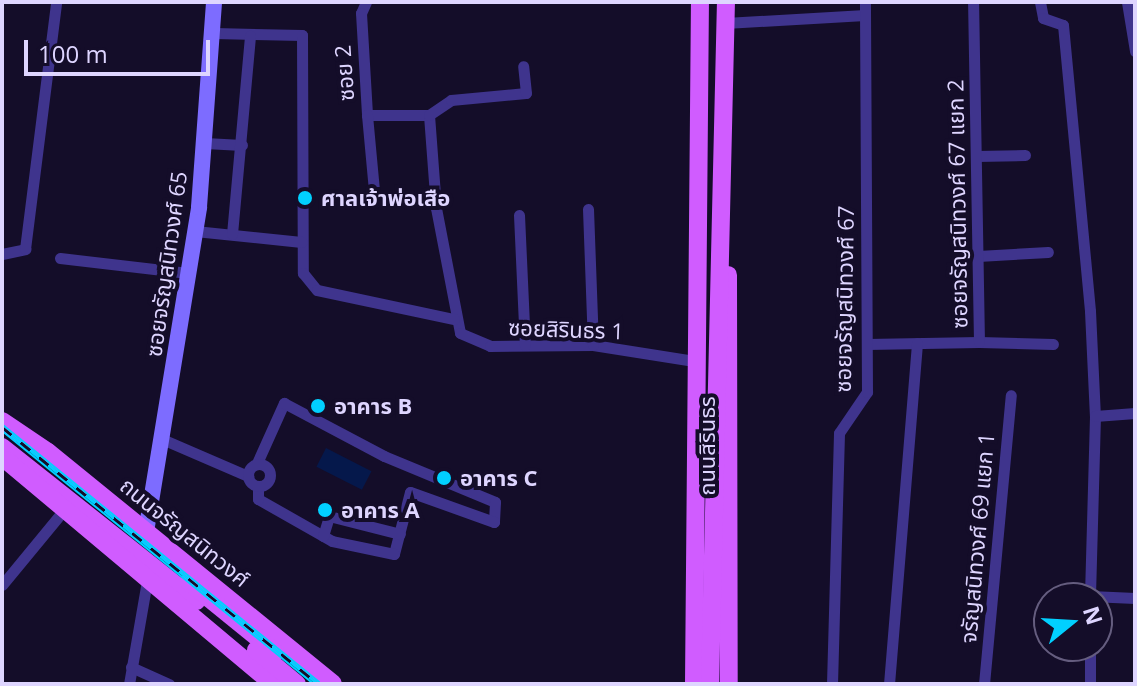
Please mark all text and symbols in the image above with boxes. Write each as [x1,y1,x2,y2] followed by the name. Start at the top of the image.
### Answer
[28,24,214,74] scale bar
[38,37,108,70] text: 100 m
[329,44,359,102] street label: ซอย 2
[942,79,972,329] street label: ซอยจรัญสนิทวงศ์ 67 แยก 2
[140,169,192,359] street label: ซอยจรัญสนิทวงศ์ 65
[321,185,450,211] place label: ศาลเจ้าพ่อเสือ
[296,189,314,207] marker: ศาลเจ้าพ่อเสือ
[829,205,859,393] street label: ซอยจรัญสนิทวงศ์ 67
[508,314,624,344] street label: ซอยสิรินธร 1
[334,393,412,419] place label: อาคาร B
[694,396,720,496] street label: ถนนสิรินธร
[309,397,327,415] marker: อาคาร B
[955,432,999,644] street label: จรัญสนิทวงศ์ 69 แยก 1
[460,465,538,491] place label: อาคาร C
[435,469,453,487] marker: อาคาร C
[115,472,255,592] street label: ถนนจรัญสนิทวงศ์
[341,497,420,523] place label: อาคาร A
[316,501,334,519] marker: อาคาร A
[1033,582,1113,662] north arrow
[1077,602,1111,628] text: N

